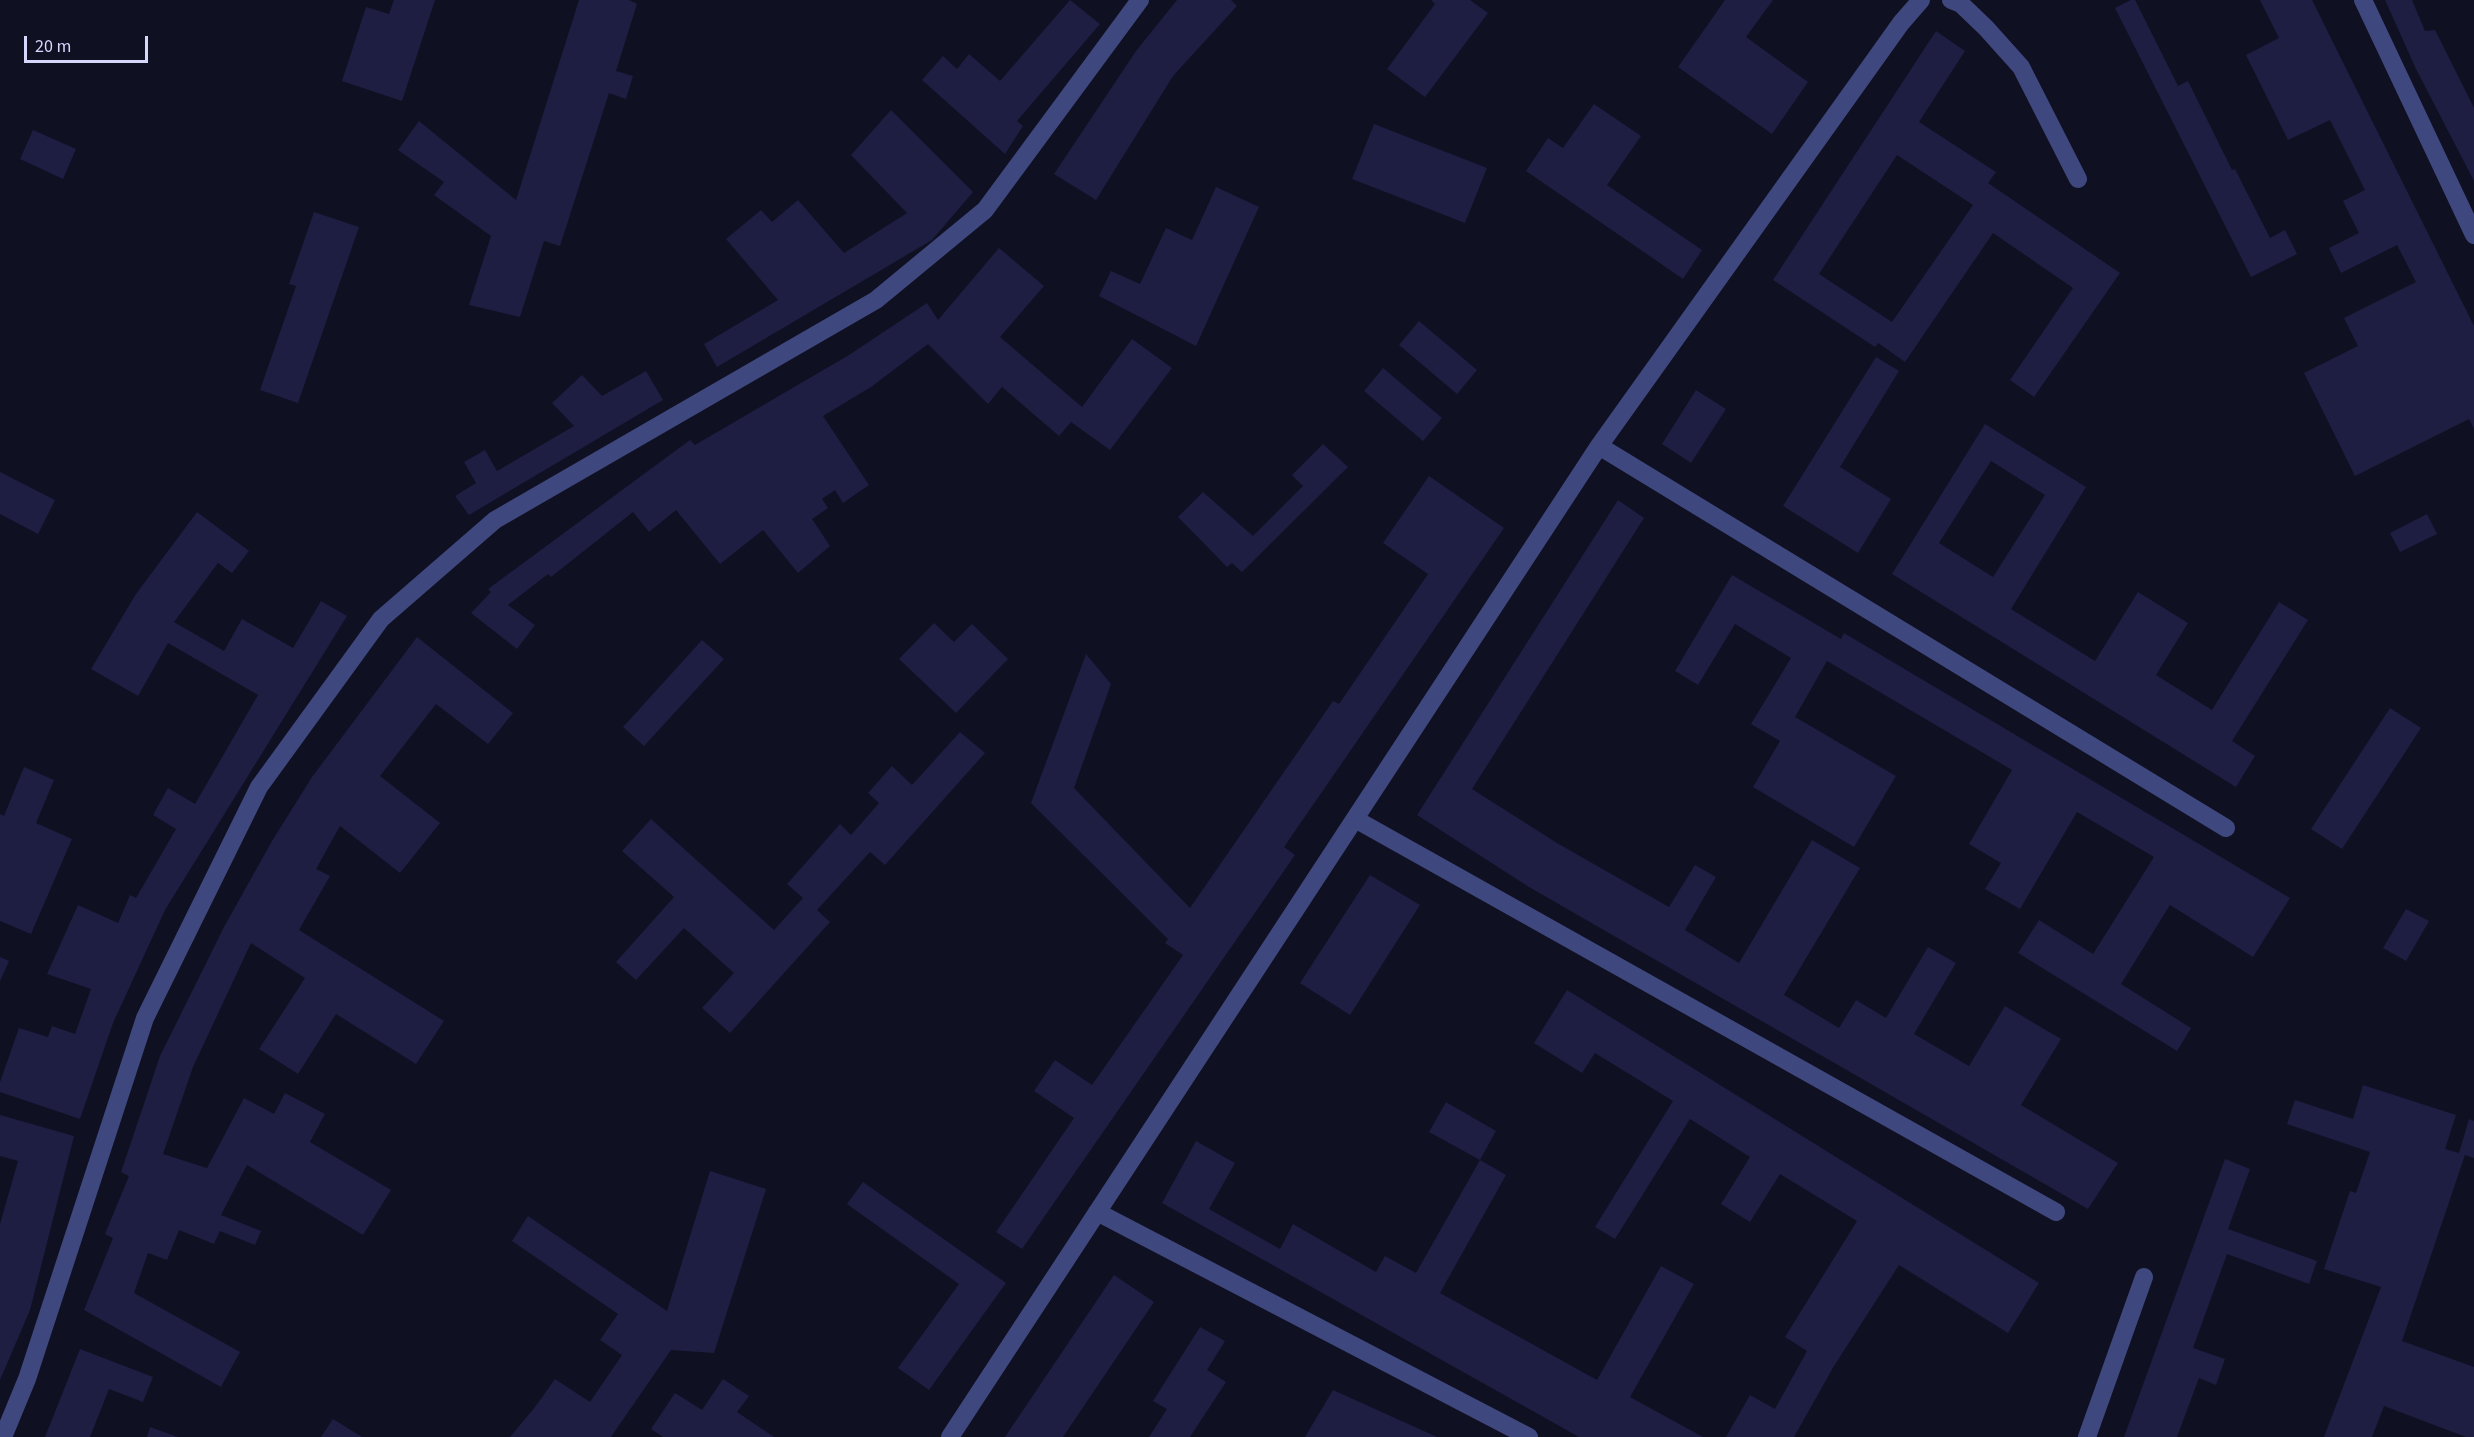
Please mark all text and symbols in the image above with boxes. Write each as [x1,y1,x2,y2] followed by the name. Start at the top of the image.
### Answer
[27,24,152,62] scale bar
[35,34,71,59] text: 20 m

